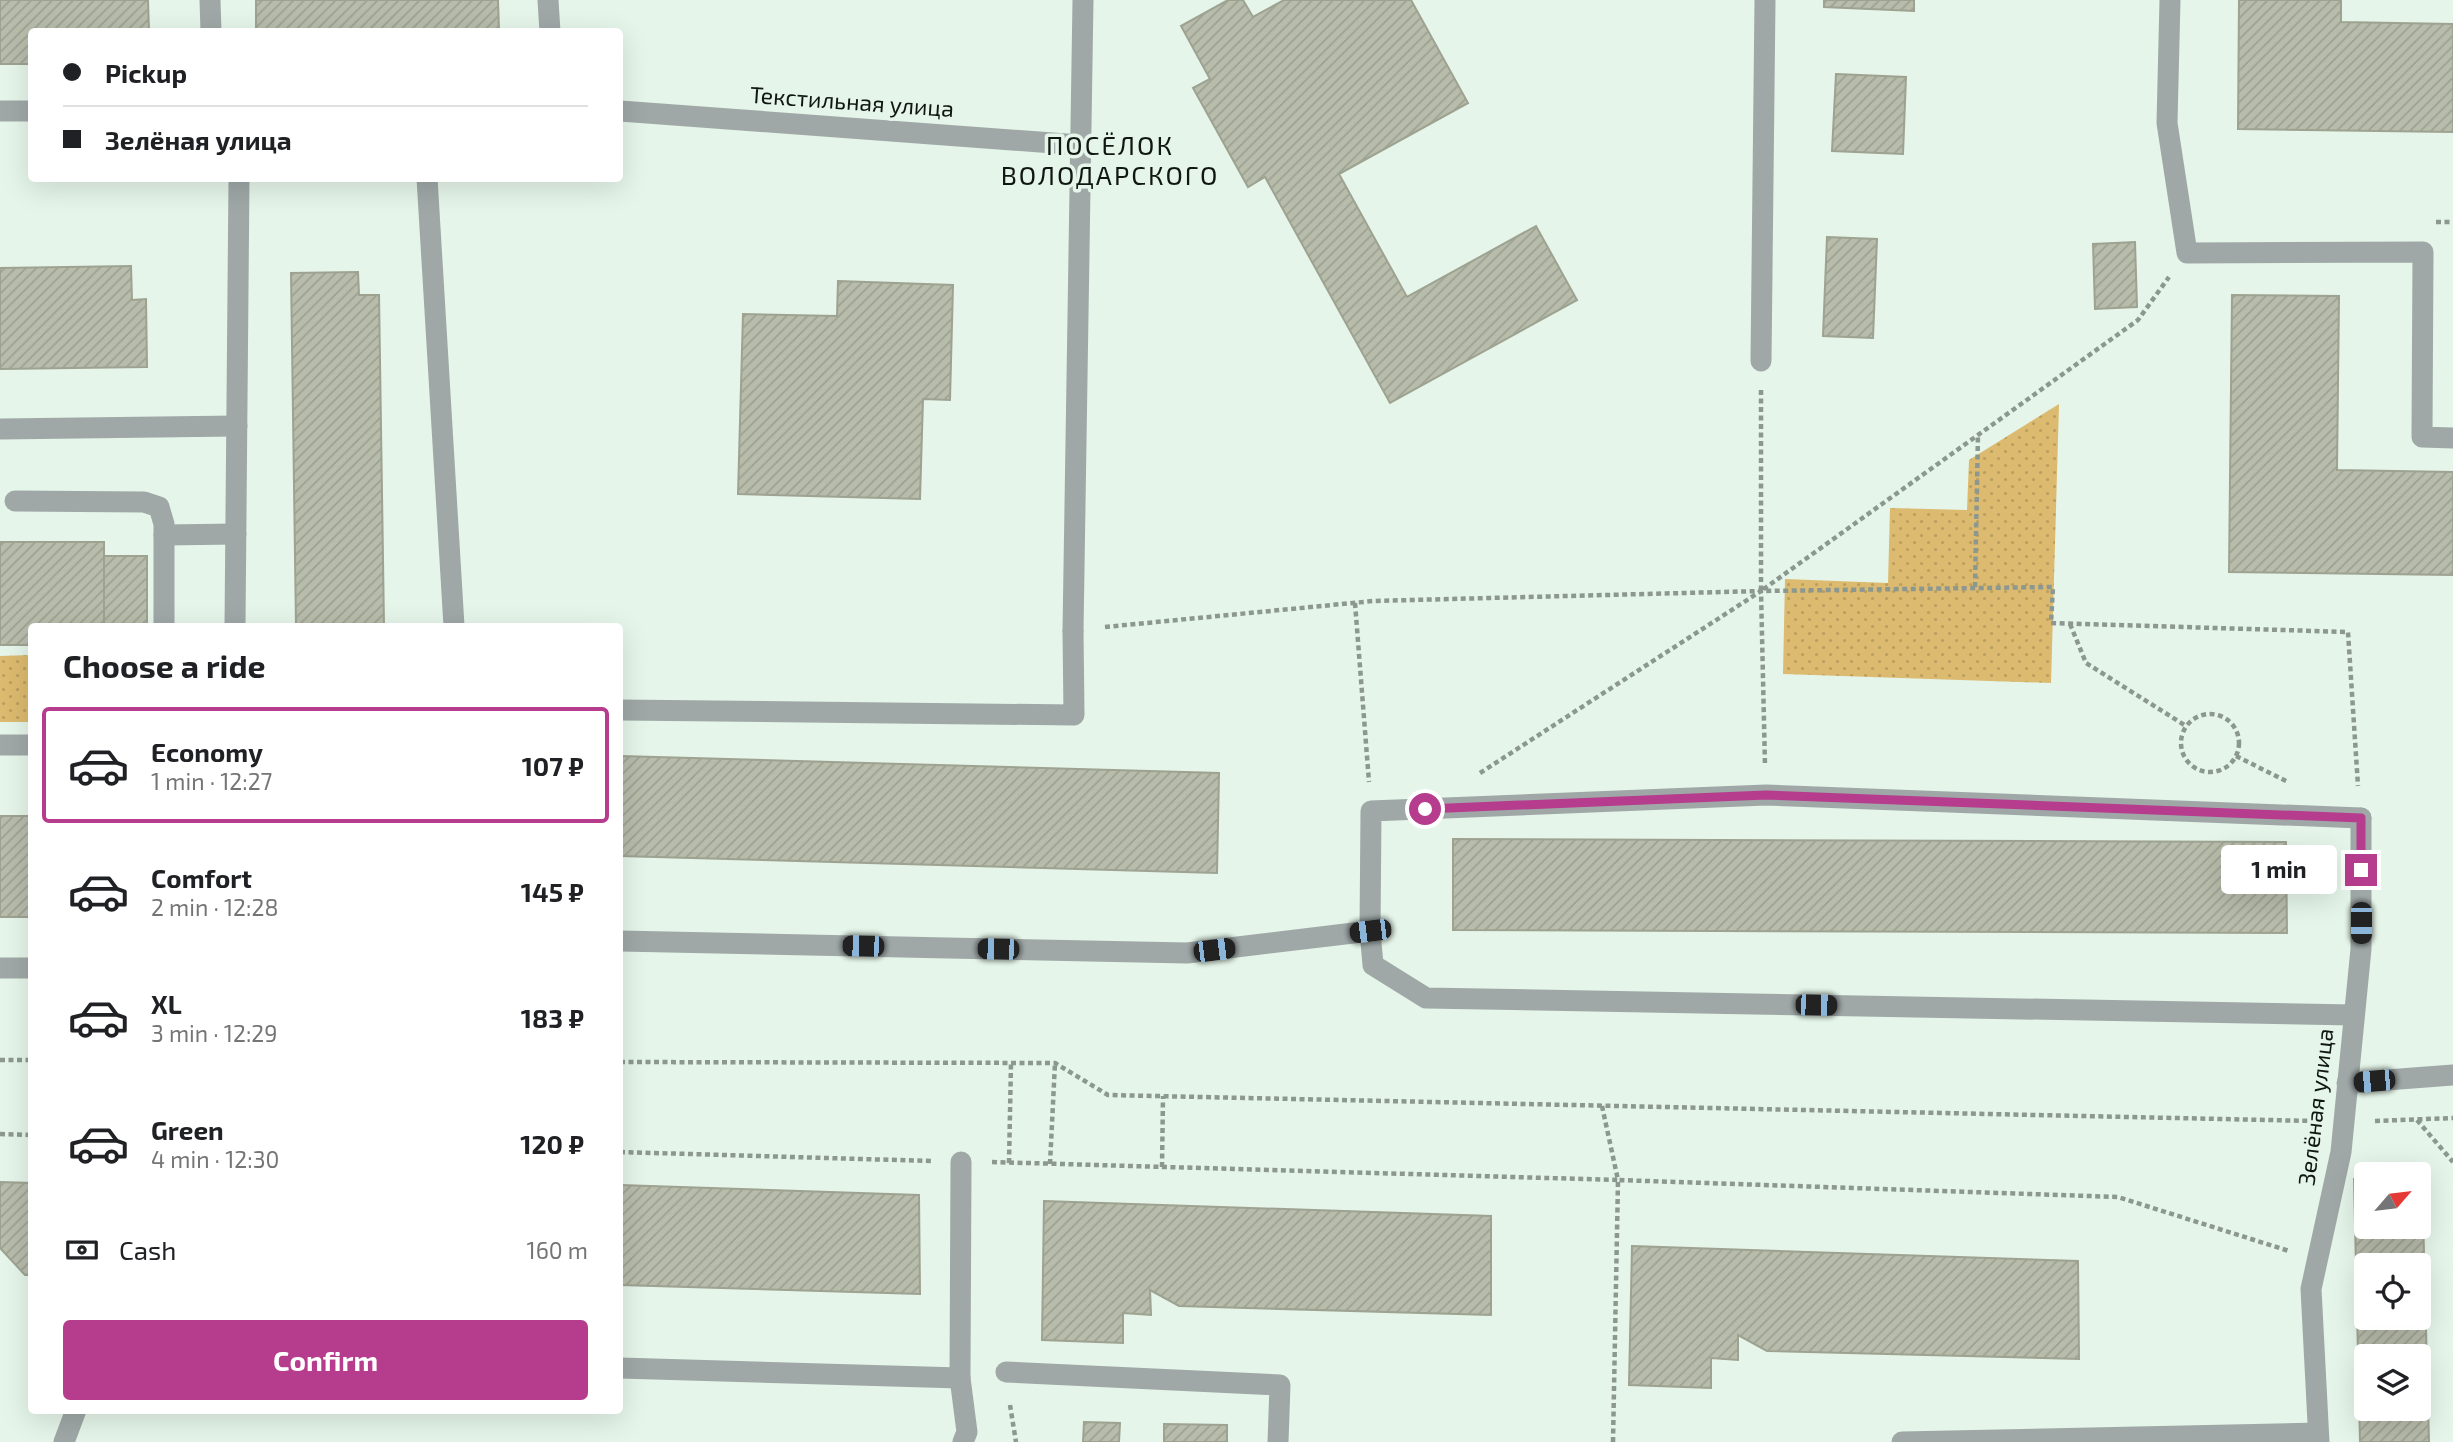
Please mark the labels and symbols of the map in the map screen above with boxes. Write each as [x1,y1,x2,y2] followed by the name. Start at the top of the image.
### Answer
[749,80,955,123] street label: Текстильная улица
[1001,129,1219,190] district label: ПОСЁЛОК ВОЛОДАРСКОГО
[1409,793,1441,825] route start
[2221,846,2336,894] callout: 1 min
[2345,854,2377,886] route end
[2351,902,2372,944] car
[1348,918,1393,944] car
[842,935,885,957] car
[1192,937,1237,963] car
[977,938,1020,960] car
[1795,994,1838,1016] car
[2291,1027,2340,1187] street label: Зелёная улица
[2353,1069,2396,1093] car
[2354,1162,2431,1239] north arrow

